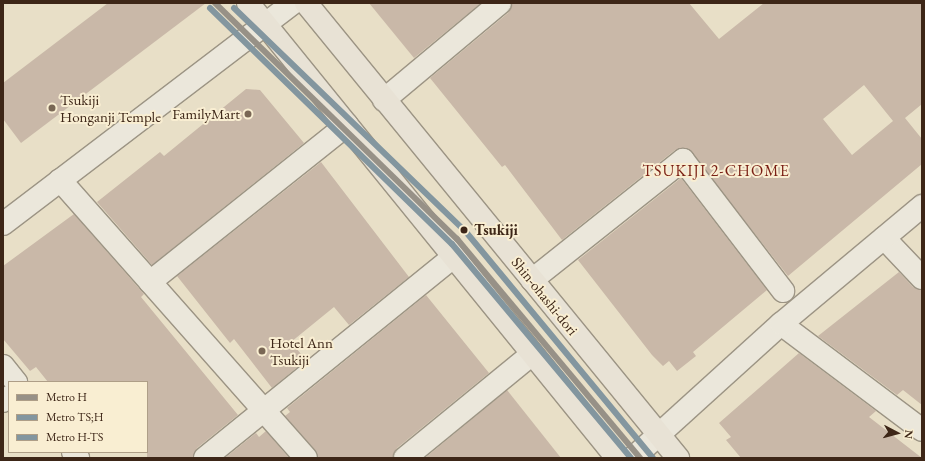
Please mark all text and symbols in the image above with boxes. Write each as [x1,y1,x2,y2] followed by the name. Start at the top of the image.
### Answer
[60,90,161,125] place label: Tsukiji Honganji Temple
[47,103,57,113] marker: Tsukiji Honganji Temple
[172,105,240,123] place label: FamilyMart
[243,109,253,119] marker: FamilyMart
[642,161,790,181] district label: TSUKIJI 2-CHOME
[474,221,518,239] place label: Tsukiji
[457,223,471,237] marker: Tsukiji
[508,253,582,339] street label: Shin-ohashi-dori
[270,333,333,368] place label: Hotel Ann Tsukiji
[257,346,267,356] marker: Hotel Ann Tsukiji
[8,381,148,453] legend
[46,389,87,405] text: Metro H
[46,409,103,425] text: Metro TS;H
[877,413,917,453] north arrow
[46,429,103,445] text: Metro H-TS
[902,429,916,439] text: N

